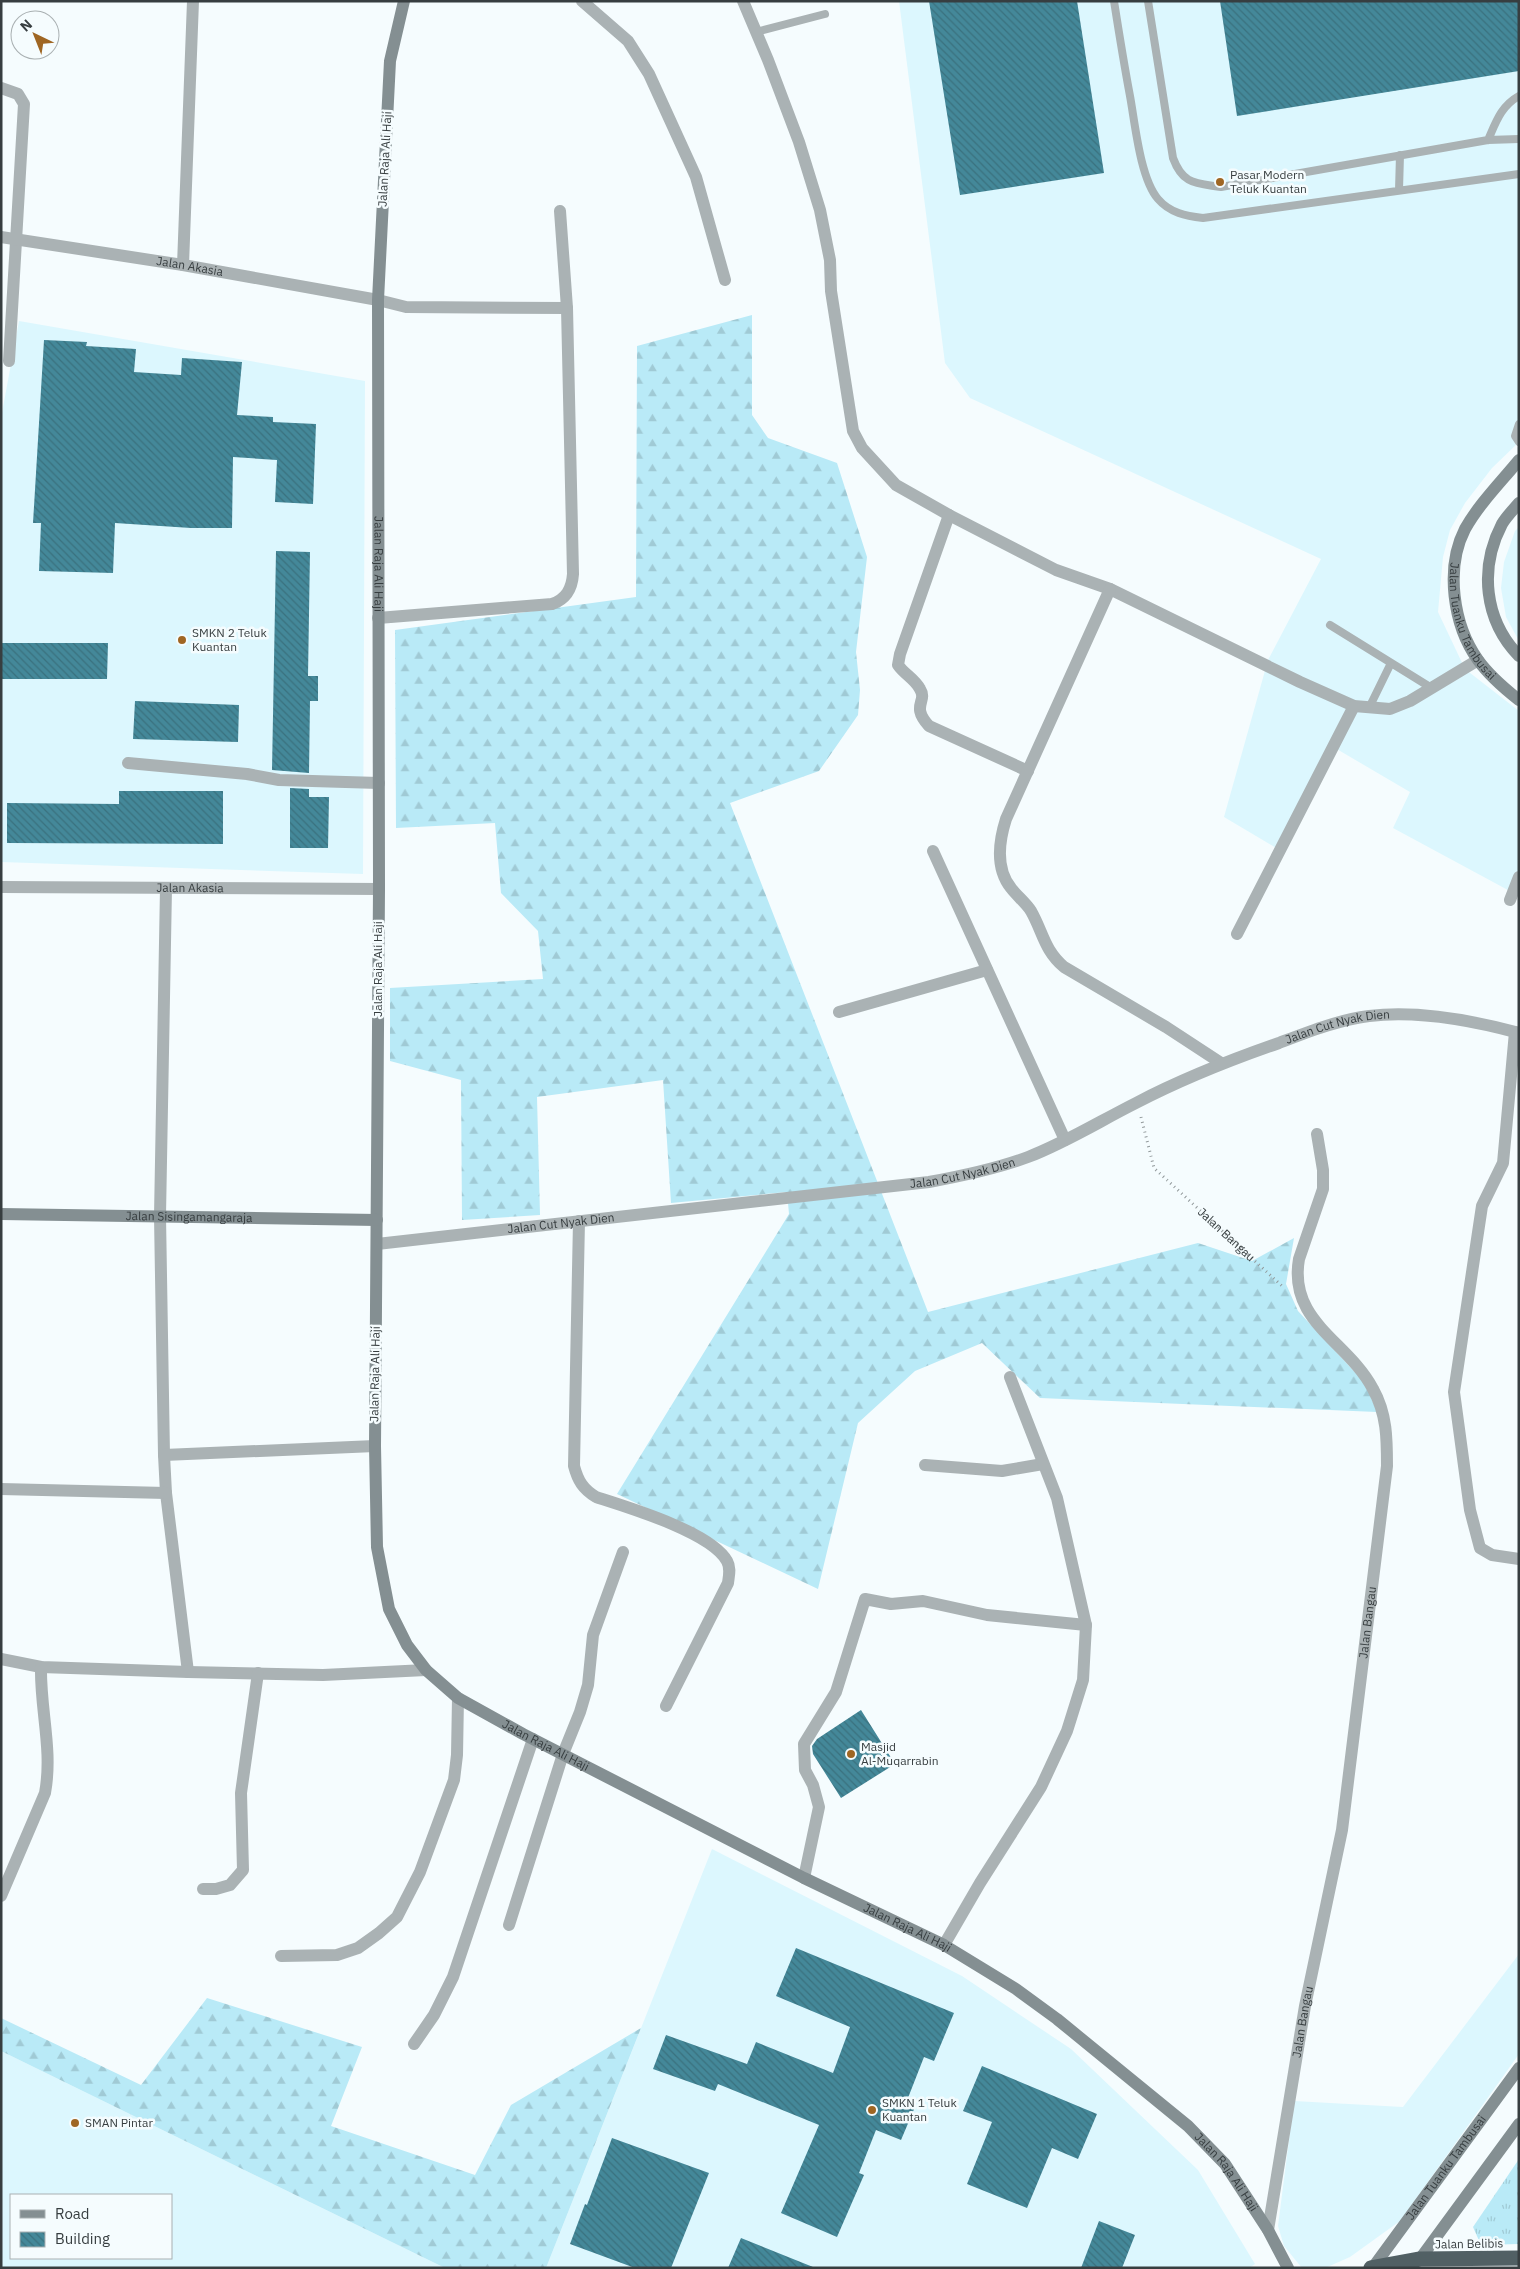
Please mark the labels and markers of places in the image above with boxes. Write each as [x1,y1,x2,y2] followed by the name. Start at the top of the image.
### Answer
[1230,167,1307,196] place label: Pasar Modern Teluk Kuantan
[1214,176,1226,188] marker: Pasar Modern Teluk Kuantan
[192,625,267,654] place label: SMKN 2 Teluk Kuantan
[176,634,188,646] marker: SMKN 2 Teluk Kuantan
[861,1739,939,1768] place label: Masjid Al-Muqarrabin
[845,1748,857,1760] marker: Masjid Al-Muqarrabin
[882,2095,957,2124] place label: SMKN 1 Teluk Kuantan
[866,2104,878,2116] marker: SMKN 1 Teluk Kuantan
[85,2115,153,2130] place label: SMAN Pintar
[69,2117,81,2129] marker: SMAN Pintar

